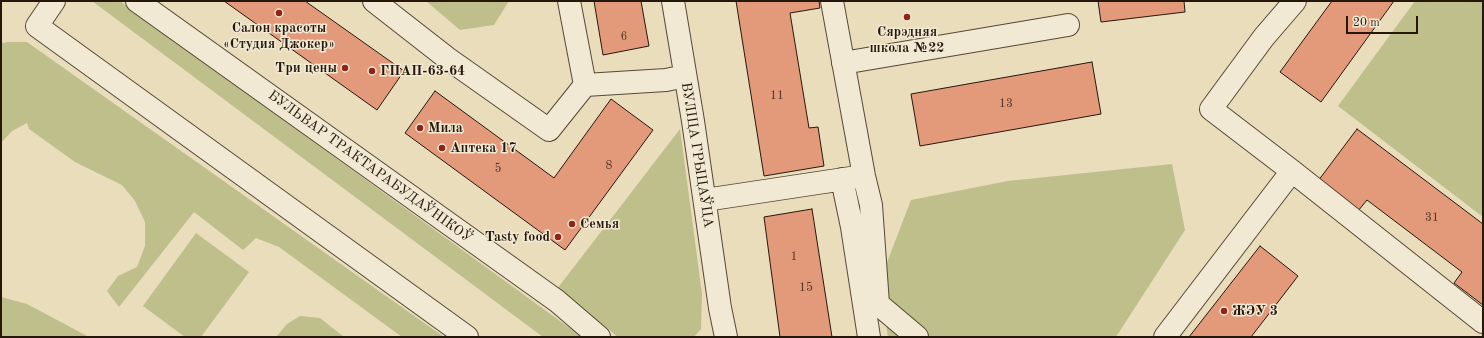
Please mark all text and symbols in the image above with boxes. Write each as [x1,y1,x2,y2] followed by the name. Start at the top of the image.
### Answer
[274,8,284,18] marker: Салон красоты «Студия Джокер»
[1348,8,1420,34] scale bar
[902,12,912,22] marker: Сярэдняя школа №22
[1353,17,1380,29] text: 20 m
[223,20,335,52] place label: Салон красоты «Студия Джокер»
[870,24,944,56] place label: Сярэдняя школа №22
[621,30,627,44] house number: 6
[275,60,337,76] place label: Три цены
[340,63,350,73] marker: Три цены
[380,63,465,79] place label: ГПАП-63-64
[367,66,377,76] marker: ГПАП-63-64
[677,81,717,229] street label: ВУЛІЦА ГРЫЦАЎЦА
[264,87,476,247] street label: БУЛЬВАР ТРАКТАРАБУДАЎНІКОЎ
[770,89,784,103] house number: 11
[999,97,1013,111] house number: 13
[428,120,463,136] place label: Мила
[415,123,425,133] marker: Мила
[450,140,516,156] place label: Аптека 17
[437,143,447,153] marker: Аптека 17
[606,159,612,173] house number: 8
[495,162,501,176] house number: 5
[1425,211,1439,225] house number: 31
[580,216,619,232] place label: Семья
[567,219,577,229] marker: Семья
[485,229,550,245] place label: Tasty food
[553,232,563,242] marker: Tasty food
[791,250,797,264] house number: 1
[799,281,813,295] house number: 15
[1232,303,1278,319] place label: ЖЭУ 3
[1219,306,1229,316] marker: ЖЭУ 3

